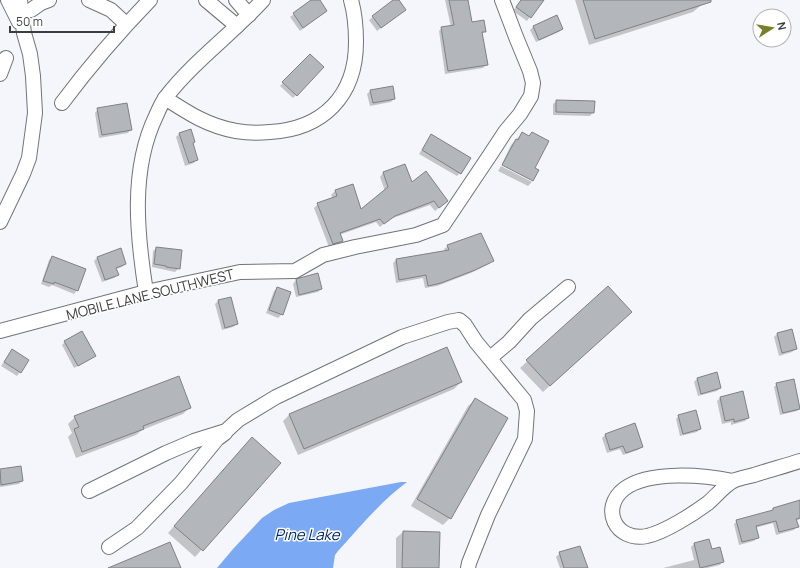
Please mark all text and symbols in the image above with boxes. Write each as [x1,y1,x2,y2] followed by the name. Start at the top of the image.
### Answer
[10,8,114,34] scale bar
[752,8,792,48] north arrow
[16,13,43,30] text: 50 m
[774,20,790,31] text: N
[64,264,236,324] street label: MOBILE LANE SOUTHWEST
[274,524,341,545] water label: Pine Lake

